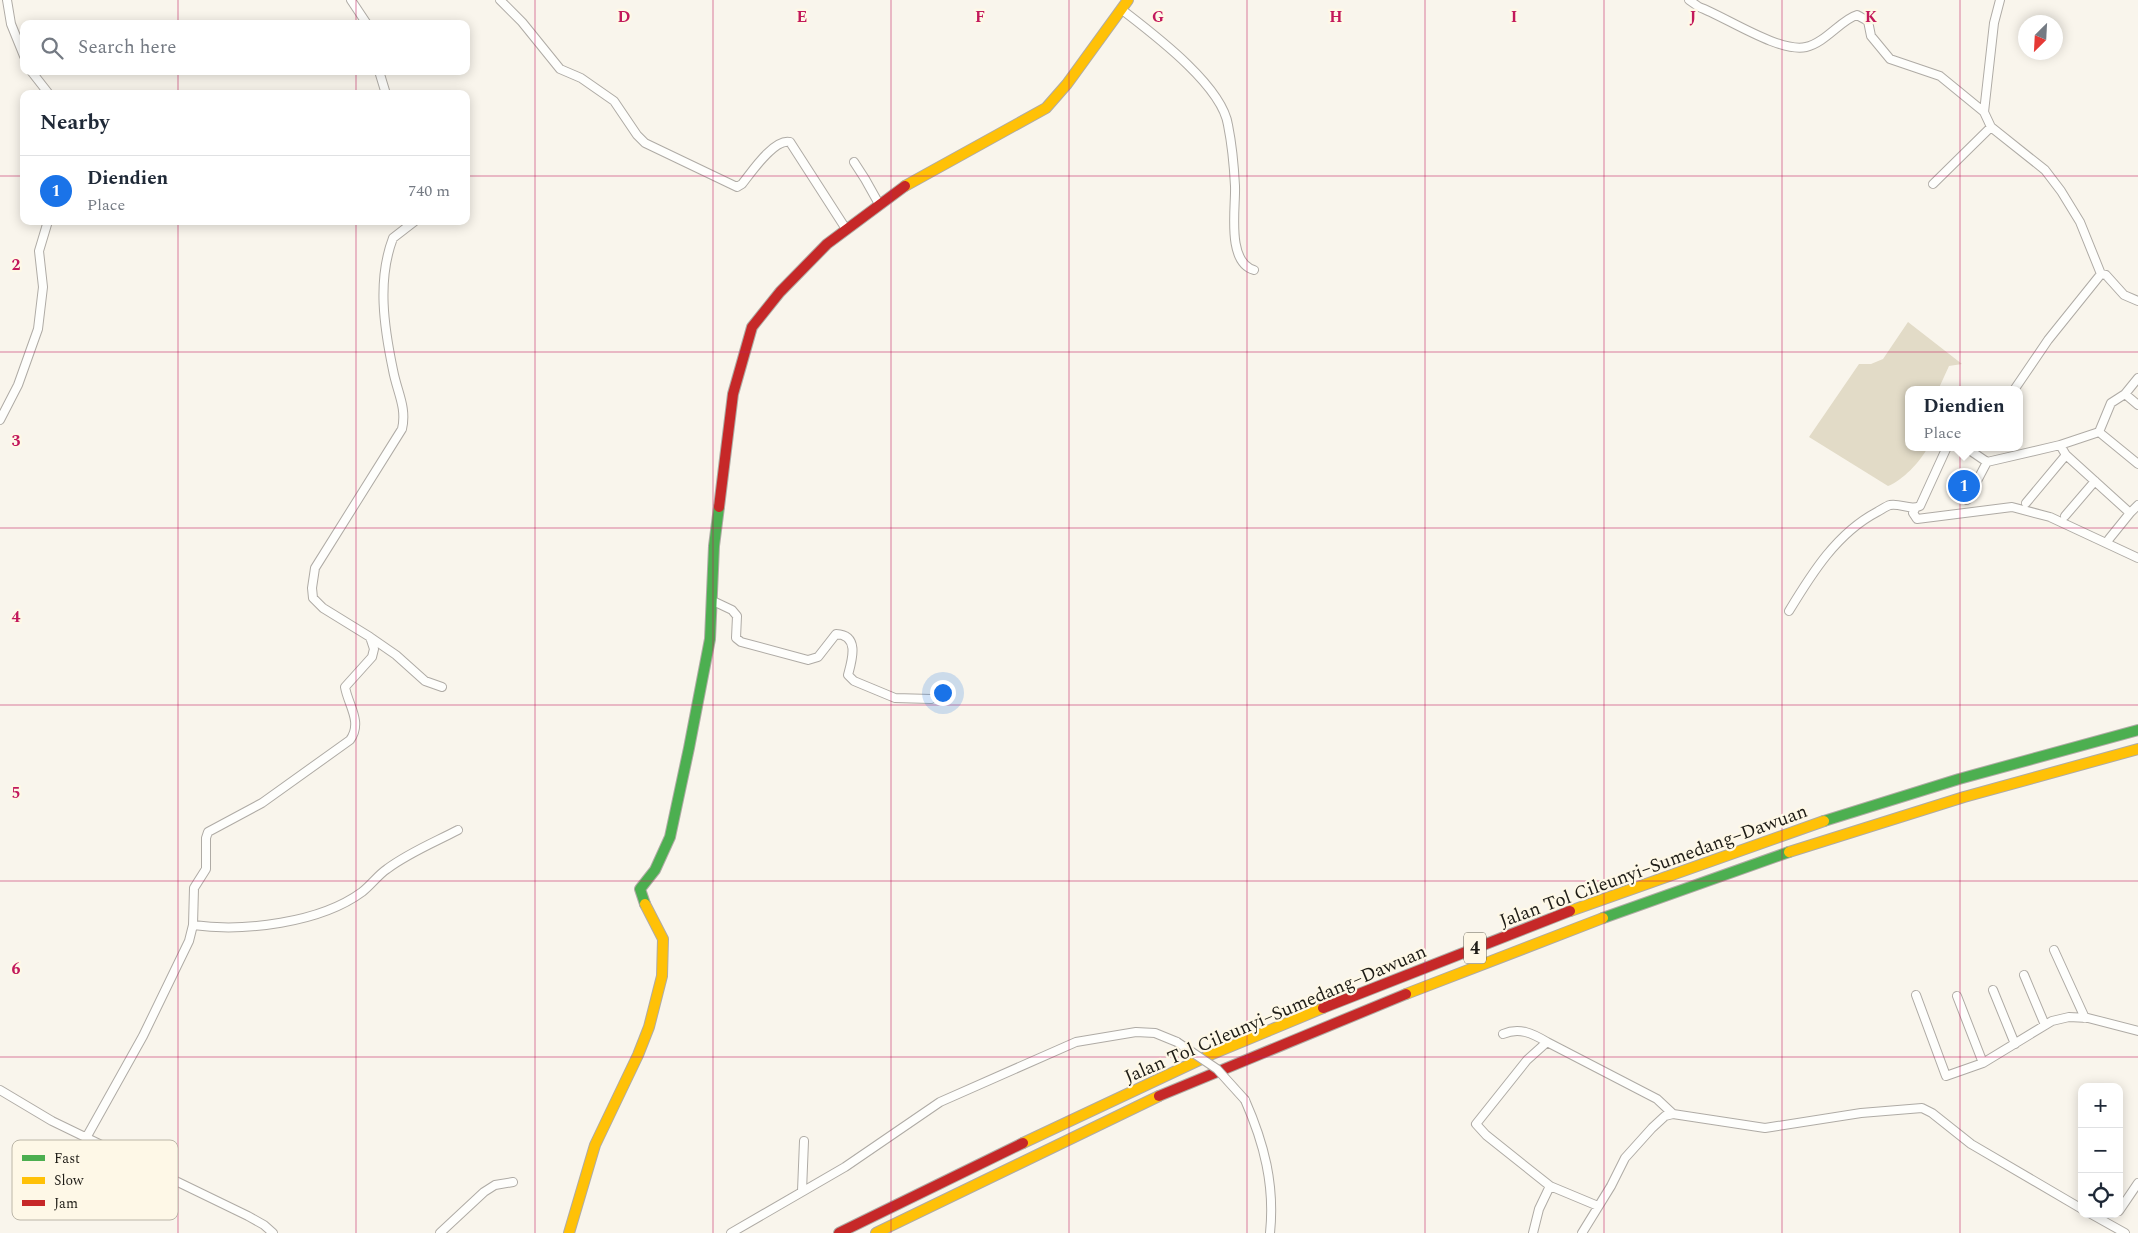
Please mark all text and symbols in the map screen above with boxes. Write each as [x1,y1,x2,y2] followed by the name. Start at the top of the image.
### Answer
[618,5,631,29] text: D
[797,5,807,29] text: E
[975,5,985,29] text: F
[1152,5,1164,29] text: G
[1329,5,1343,29] text: H
[1511,5,1517,29] text: I
[1690,5,1697,29] text: J
[1865,5,1878,29] text: K
[2018,15,2063,60] north arrow
[20,20,470,75] search box
[78,33,177,62] text: Search here
[38,34,66,62] icon: search
[40,107,110,139] text: Nearby
[87,164,168,193] text: Diendien
[52,179,60,203] text: 1
[408,179,450,203] text: 740 m
[87,193,125,217] text: Place
[12,253,21,277] text: 2
[1905,386,2023,451] popup
[1923,392,2005,421] text: Diendien
[1923,421,1962,445] text: Place
[12,429,21,453] text: 3
[1948,467,1980,505] pin: 1
[12,605,21,629] text: 4
[930,680,956,706] your location
[12,781,20,805] text: 5
[1495,797,1812,936] street label: Jalan Tol Cileunyi–Sumedang–Dawuan
[1464,932,1486,964] road number: 4
[1120,937,1431,1091] street label: Jalan Tol Cileunyi–Sumedang–Dawuan
[12,957,21,981] text: 6
[2078,1083,2123,1218] map controls
[2078,1083,2123,1128] button: +
[2078,1128,2123,1173] button: −
[12,1140,178,1220] legend
[54,1148,80,1169] text: Fast
[54,1170,84,1191] text: Slow
[2078,1173,2123,1218] button: locate
[54,1193,78,1214] text: Jam

